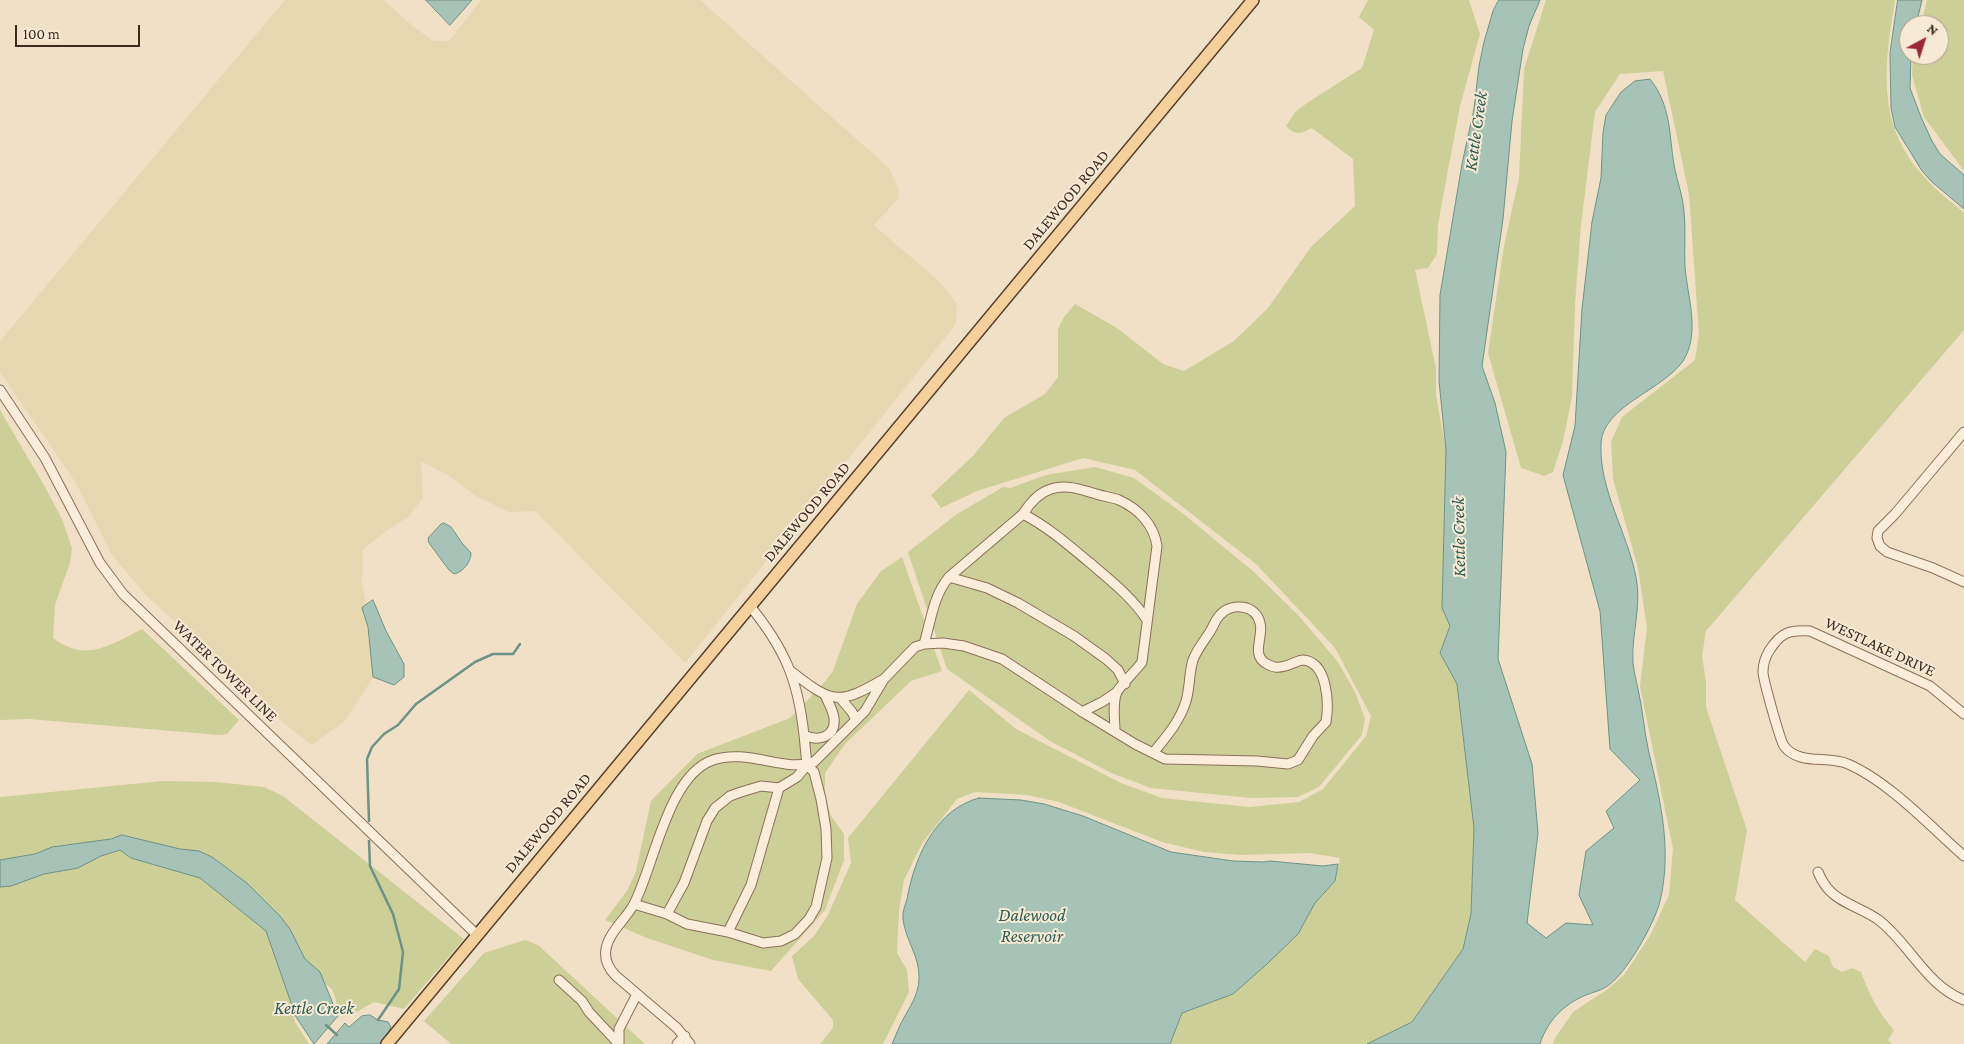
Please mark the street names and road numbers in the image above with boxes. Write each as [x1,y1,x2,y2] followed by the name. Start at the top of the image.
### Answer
[1019,146,1113,254] street label: DALEWOOD ROAD
[760,458,854,566] street label: DALEWOOD ROAD
[1822,613,1938,681] street label: WESTLAKE DRIVE
[169,616,281,726] street label: WATER TOWER LINE
[501,769,595,877] street label: DALEWOOD ROAD

